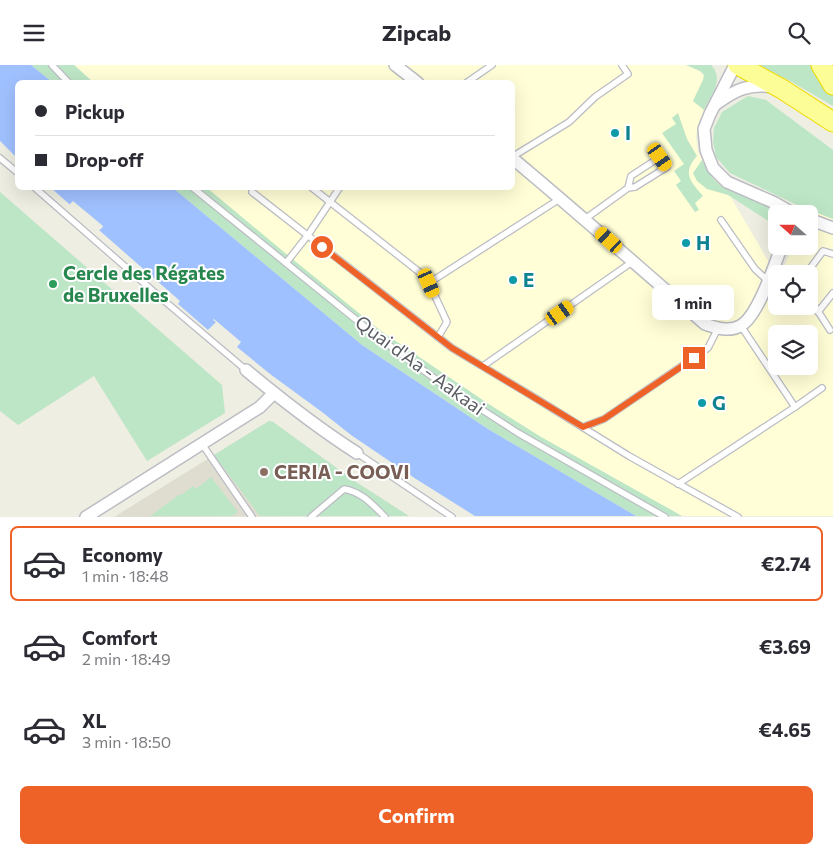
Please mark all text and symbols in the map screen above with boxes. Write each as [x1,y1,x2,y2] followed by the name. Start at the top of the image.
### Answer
[20,19,48,47] icon: menu
[382,19,451,46] text: Zipcab
[785,19,813,47] icon: search
[65,100,125,123] text: Pickup
[625,121,631,144] place label: I
[609,127,621,139] marker: I
[645,140,674,174] car
[65,148,144,171] text: Drop-off
[768,205,818,255] north arrow
[768,205,818,375] map controls
[592,224,625,256] car
[696,231,710,254] place label: H
[311,236,333,258] route start
[680,237,692,249] marker: H
[63,261,225,306] place label: Cercle des Régates de Bruxelles
[768,265,818,315] button: locate
[416,266,441,300] car
[523,268,534,291] place label: E
[507,274,519,286] marker: E
[47,278,59,290] marker: Cercle des Régates de Bruxelles
[653,285,735,321] callout: 1 min
[674,293,712,312] text: 1 min
[543,298,576,328] car
[351,310,490,419] street label: Quai d'Aa - Aakaai
[768,325,818,375] button: layers
[683,347,705,369] route end
[712,391,726,414] place label: G
[696,397,708,409] marker: G
[274,460,409,483] place label: CERIA - COOVI
[258,466,270,478] marker: CERIA - COOVI
[22,541,67,586] icon: car
[82,543,163,566] text: Economy
[761,552,811,575] text: €2.74
[82,566,169,585] text: 1 min · 18:48
[22,624,67,669] icon: car
[82,626,158,649] text: Comfort
[759,635,811,658] text: €3.69
[82,649,171,668] text: 2 min · 18:49
[22,707,67,752] icon: car
[82,709,107,732] text: XL
[758,718,811,741] text: €4.65
[82,732,171,751] text: 3 min · 18:50
[20,786,813,844] button: Confirm

